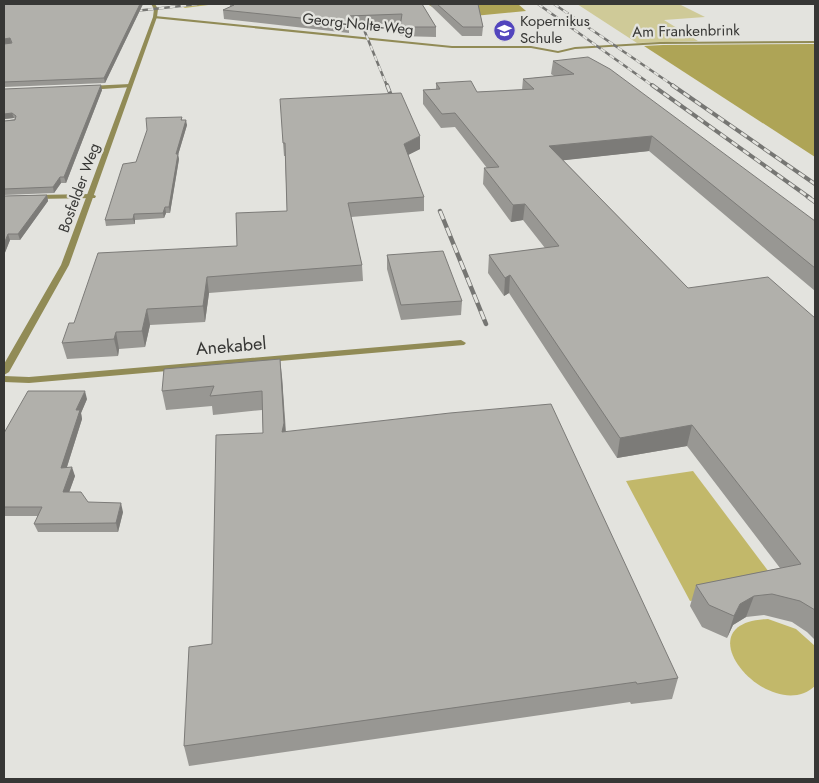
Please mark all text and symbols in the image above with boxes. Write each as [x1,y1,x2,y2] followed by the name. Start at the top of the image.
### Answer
[301,7,415,41] street label: Georg-Nolte-Weg
[520,10,590,49] place label: Kopernikus Schule
[492,18,516,42] school or university icon: Kopernikus Schule
[632,19,740,43] street label: Am Frankenbrink
[53,140,105,236] street label: Bosfelder Weg
[195,330,267,362] street label: Anekabel

